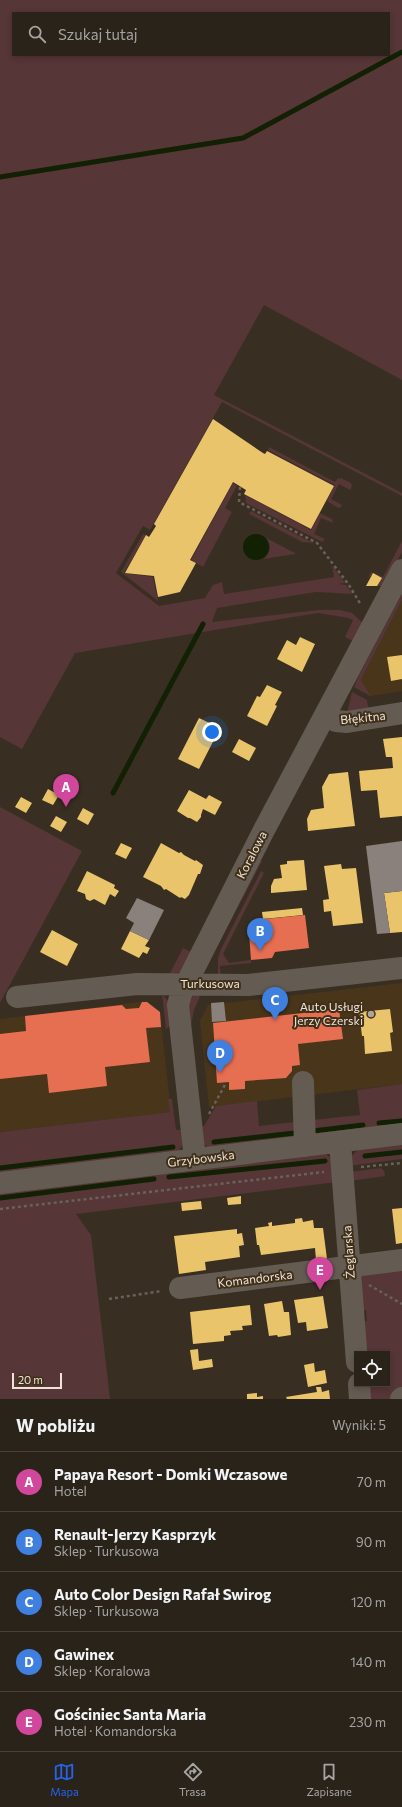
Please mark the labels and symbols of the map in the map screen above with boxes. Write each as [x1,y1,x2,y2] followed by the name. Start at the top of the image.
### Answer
[340,708,386,726] street label: Błękitna
[202,722,222,742] your location
[53,774,79,807] pin: A
[233,828,269,881] street label: Koralowa
[247,918,273,951] pin: B
[180,976,240,990] street label: Turkusowa
[262,987,288,1020] pin: C
[294,999,363,1028] place label: Auto Usługi Jerzy Czerski
[366,1009,376,1019] marker: Auto Usługi Jerzy Czerski
[207,1040,233,1073] pin: D
[166,1147,235,1169] street label: Grzybowska
[339,1225,357,1279] street label: Żeglarska
[307,1257,333,1290] pin: E
[217,1266,293,1290] street label: Komandorska
[12,1371,62,1390] scale bar

